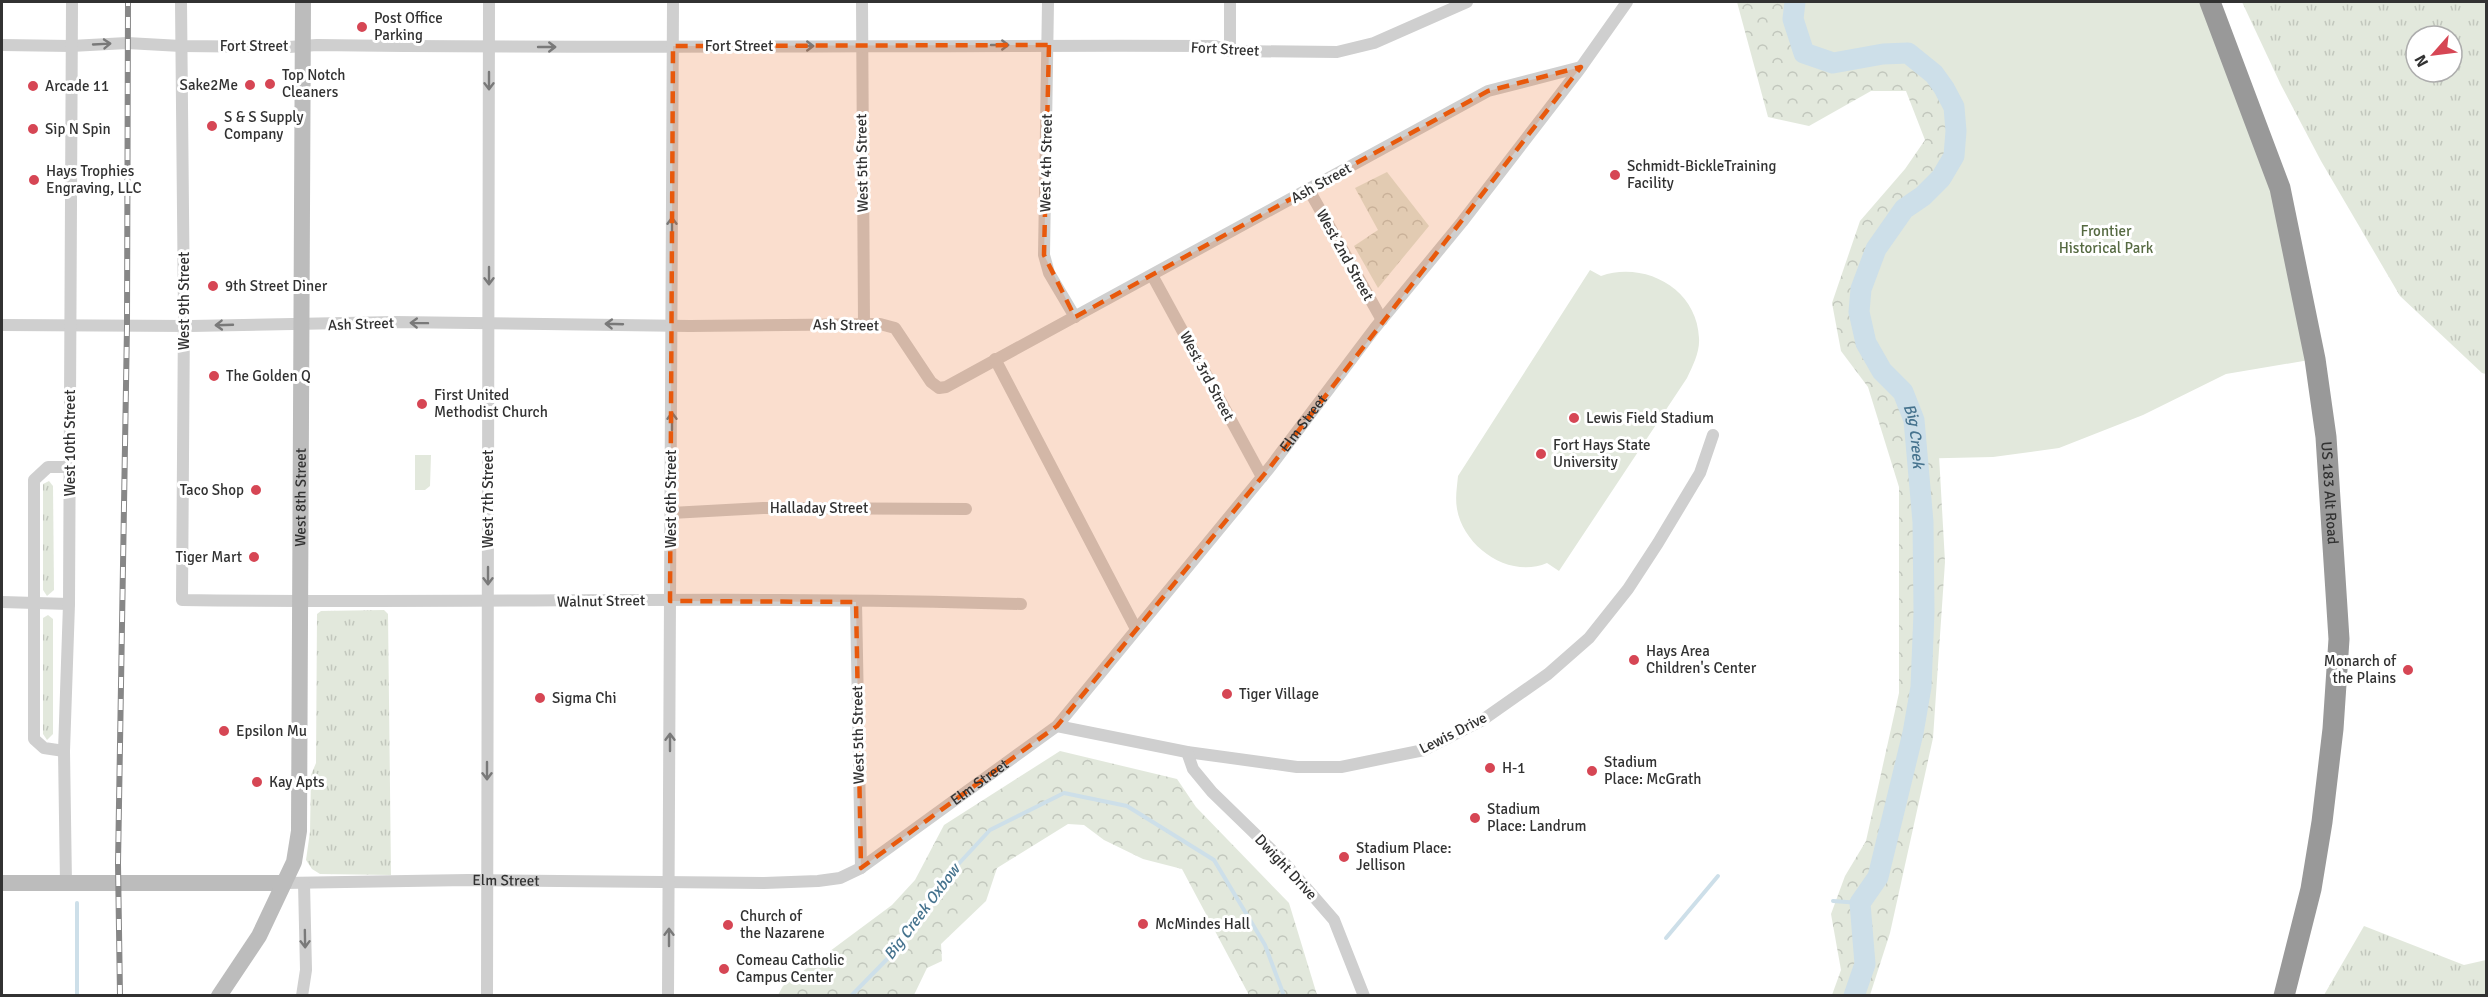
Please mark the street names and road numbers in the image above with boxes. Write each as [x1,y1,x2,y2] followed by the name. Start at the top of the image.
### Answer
[220,37,288,55] street label: Fort Street
[705,37,773,55] street label: Fort Street
[1190,38,1260,60] street label: Fort Street
[852,114,872,212] street label: West 5th Street
[1036,114,1056,212] street label: West 4th Street
[1288,159,1354,207] street label: Ash Street
[1313,206,1377,304] street label: West 2nd Street
[175,252,193,350] street label: West 9th Street
[328,314,394,334] street label: Ash Street
[813,315,879,335] street label: Ash Street
[1176,328,1238,424] street label: West 3rd Street
[61,390,79,496] street label: West 10th Street
[1276,391,1331,455] street label: Elm Street
[2317,441,2342,545] street label: US 183 Alt Road
[291,448,310,547] street label: West 8th Street
[479,450,497,548] street label: West 7th Street
[662,450,680,548] street label: West 6th Street
[770,499,868,517] street label: Halladay Street
[557,591,645,611] street label: Walnut Street
[848,686,868,784] street label: West 5th Street
[1416,708,1490,758] street label: Lewis Drive
[947,755,1012,809] street label: Elm Street
[1251,831,1321,903] street label: Dwight Drive
[472,871,540,890] street label: Elm Street

